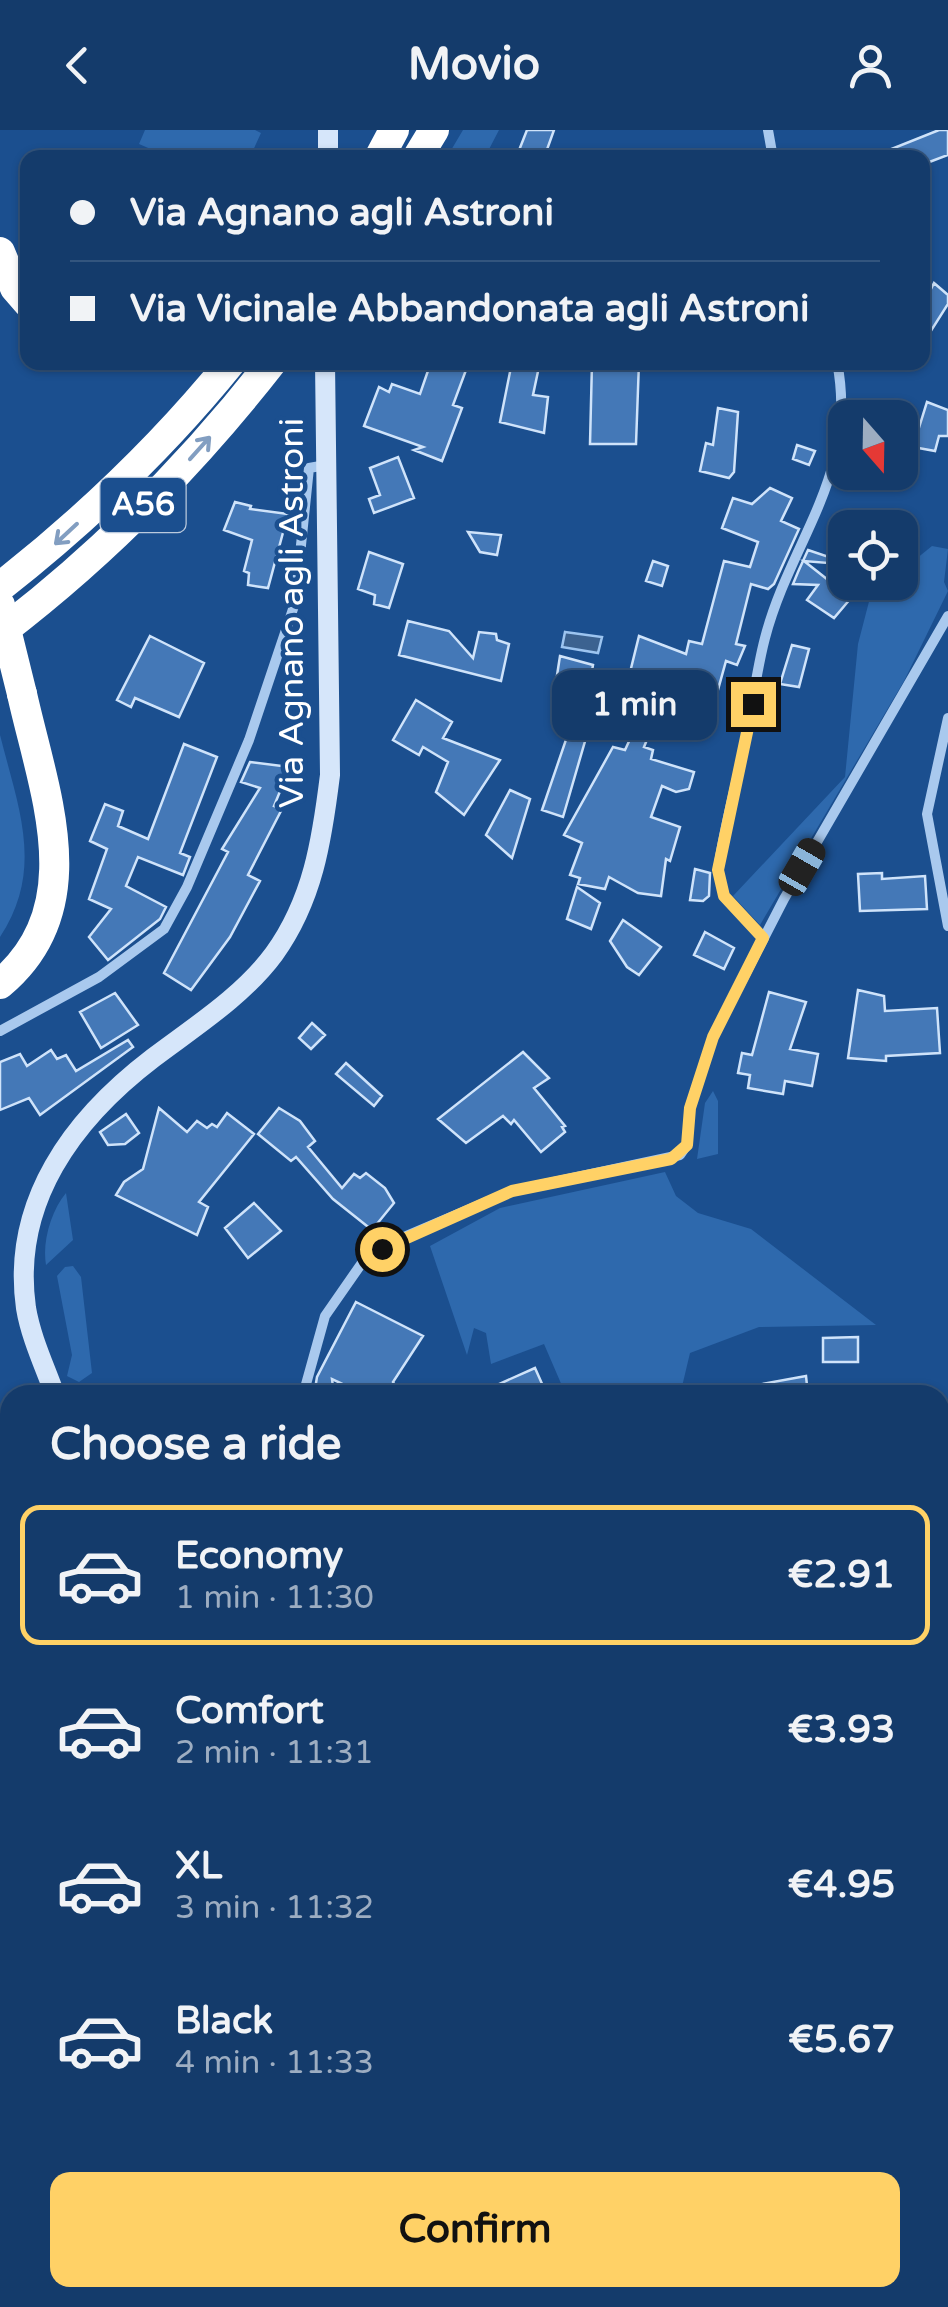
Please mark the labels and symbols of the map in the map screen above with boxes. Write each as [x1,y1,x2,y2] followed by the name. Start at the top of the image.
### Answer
[828,400,918,490] north arrow
[271,418,313,808] street label: Via Agnano agli Astroni
[188,436,211,461] one-way arrow
[100,478,186,532] road number: A56
[54,522,79,545] one-way arrow
[553,669,718,739] callout: 1 min
[731,682,776,727] route end
[774,834,830,900] car
[360,1227,405,1272] route start

